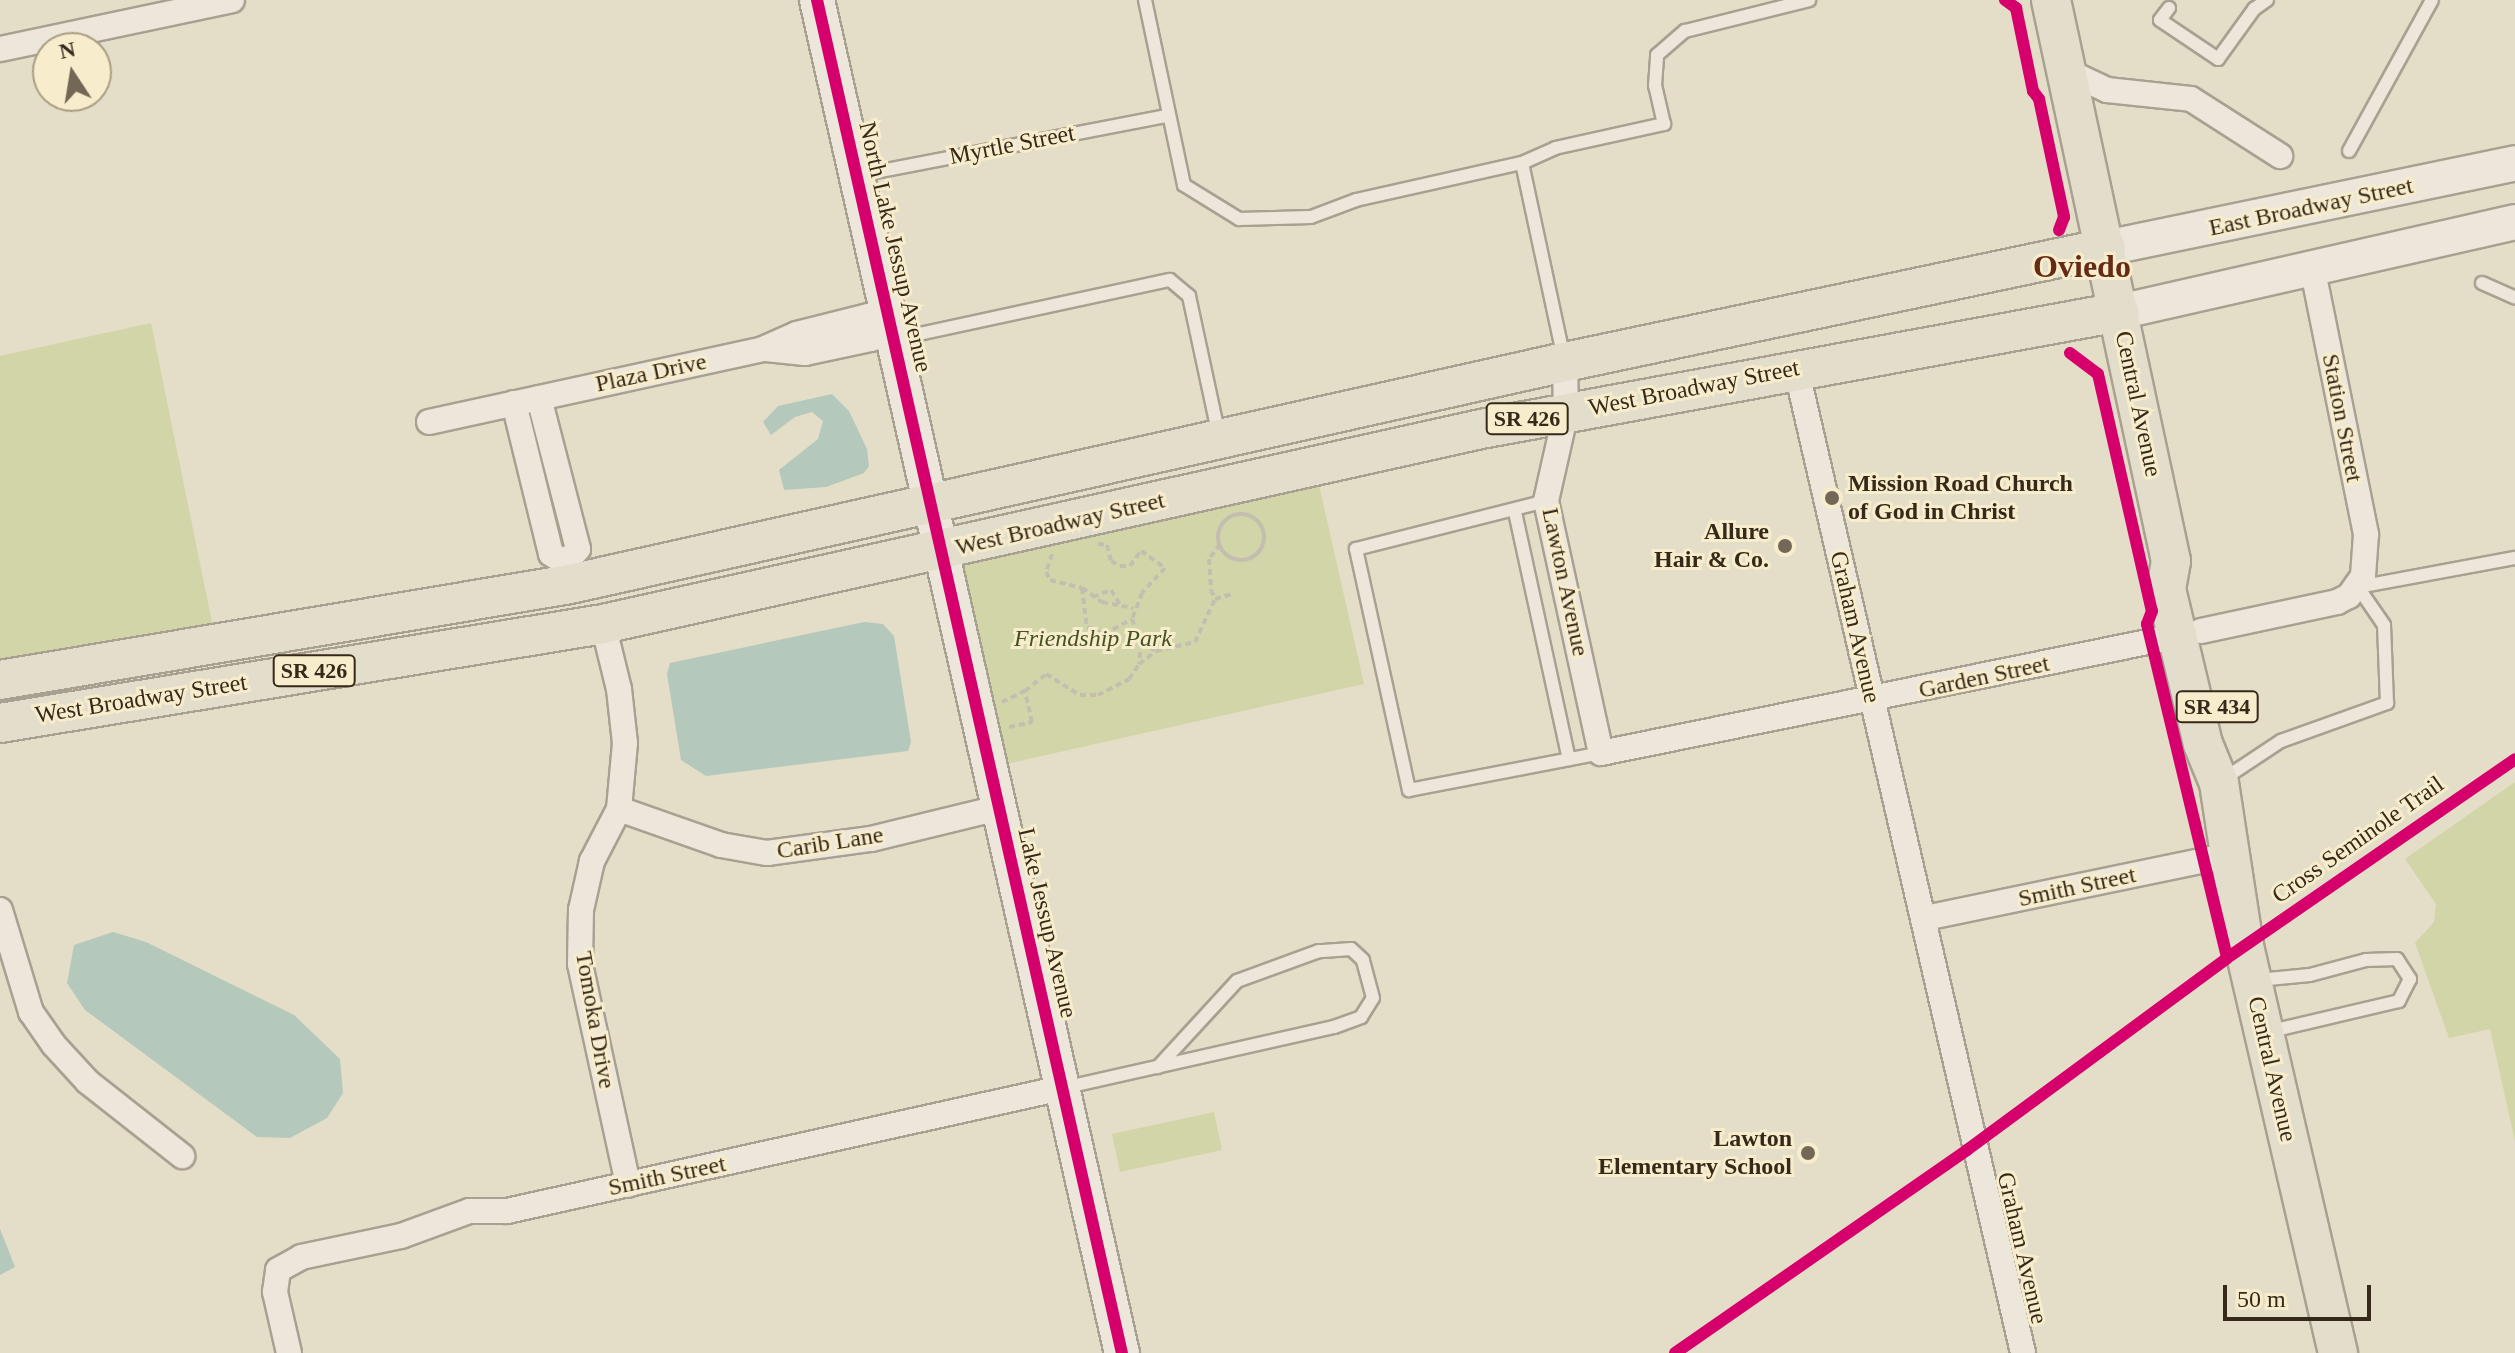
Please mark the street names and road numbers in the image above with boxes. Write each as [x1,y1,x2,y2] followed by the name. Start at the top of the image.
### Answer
[852,118,938,376] street label: North Lake Jessup Avenue
[947,119,1077,171] street label: Myrtle Street
[2206,171,2416,243] street label: East Broadway Street
[2108,328,2168,480] street label: Central Avenue
[593,347,709,399] street label: Plaza Drive
[2315,351,2369,485] street label: Station Street
[1586,353,1802,423] street label: West Broadway Street
[1485,401,1569,437] road number: SR 426
[952,486,1168,562] street label: West Broadway Street
[1535,505,1595,659] street label: Lawton Avenue
[1823,548,1887,706] street label: Graham Avenue
[1916,649,2052,705] street label: Garden Street
[272,653,356,689] road number: SR 426
[33,668,249,730] street label: West Broadway Street
[2175,689,2259,725] road number: SR 434
[2267,770,2449,910] street label: Cross Seminole Trail
[775,820,885,866] street label: Carib Lane
[1011,825,1083,1021] street label: Lake Jessup Avenue
[2016,861,2138,913] street label: Smith Street
[569,949,621,1091] street label: Tomoka Drive
[2241,993,2303,1145] street label: Central Avenue
[606,1150,728,1202] street label: Smith Street
[1990,1169,2054,1327] street label: Graham Avenue

